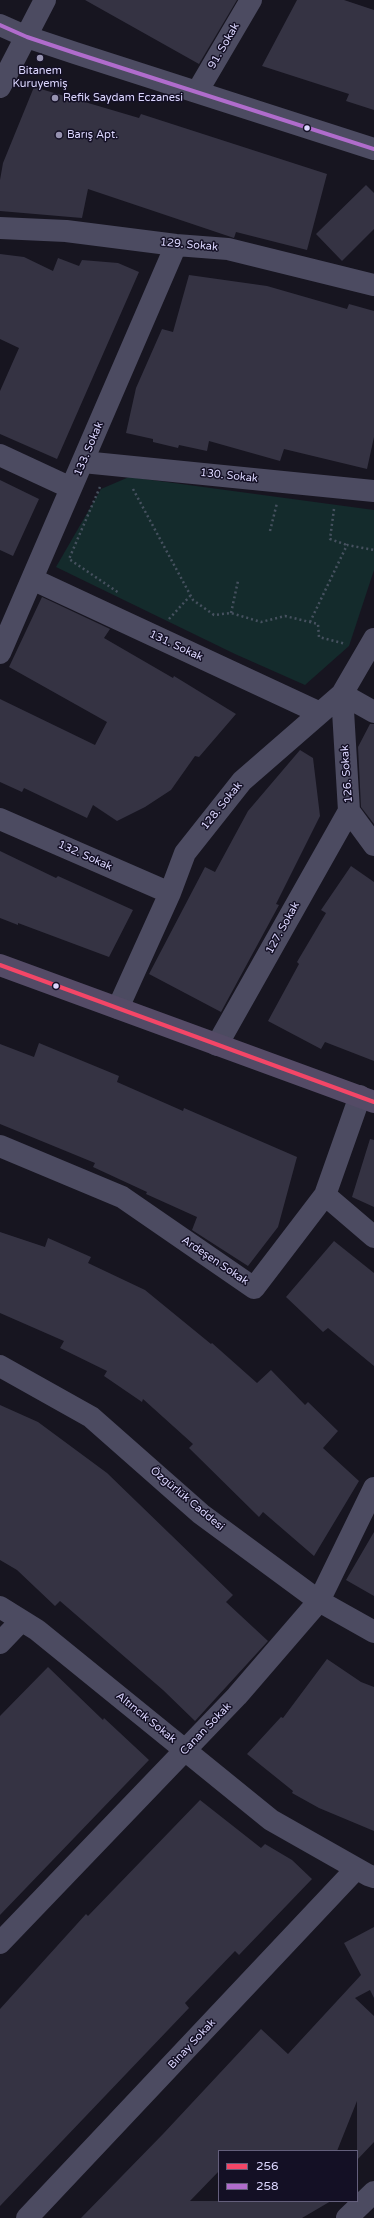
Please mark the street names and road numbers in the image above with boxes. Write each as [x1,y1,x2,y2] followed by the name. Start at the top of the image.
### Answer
[206,21,242,71] street label: 91. Sokak
[160,236,218,254] street label: 129. Sokak
[72,420,106,478] street label: 133. Sokak
[199,466,259,486] street label: 130. Sokak
[147,628,205,664] street label: 131. Sokak
[338,745,356,803] street label: 126. Sokak
[199,779,245,833] street label: 128. Sokak
[56,838,114,874] street label: 132. Sokak
[263,900,303,956] street label: 127. Sokak
[179,1234,251,1288] street label: Ardeşen Sokak
[147,1464,227,1534] street label: Özgürlük Caddesi
[113,1690,179,1746] street label: Altıncık Sokak
[178,1700,234,1758] street label: Canan Sokak
[166,2016,218,2072] street label: Binay Sokak

